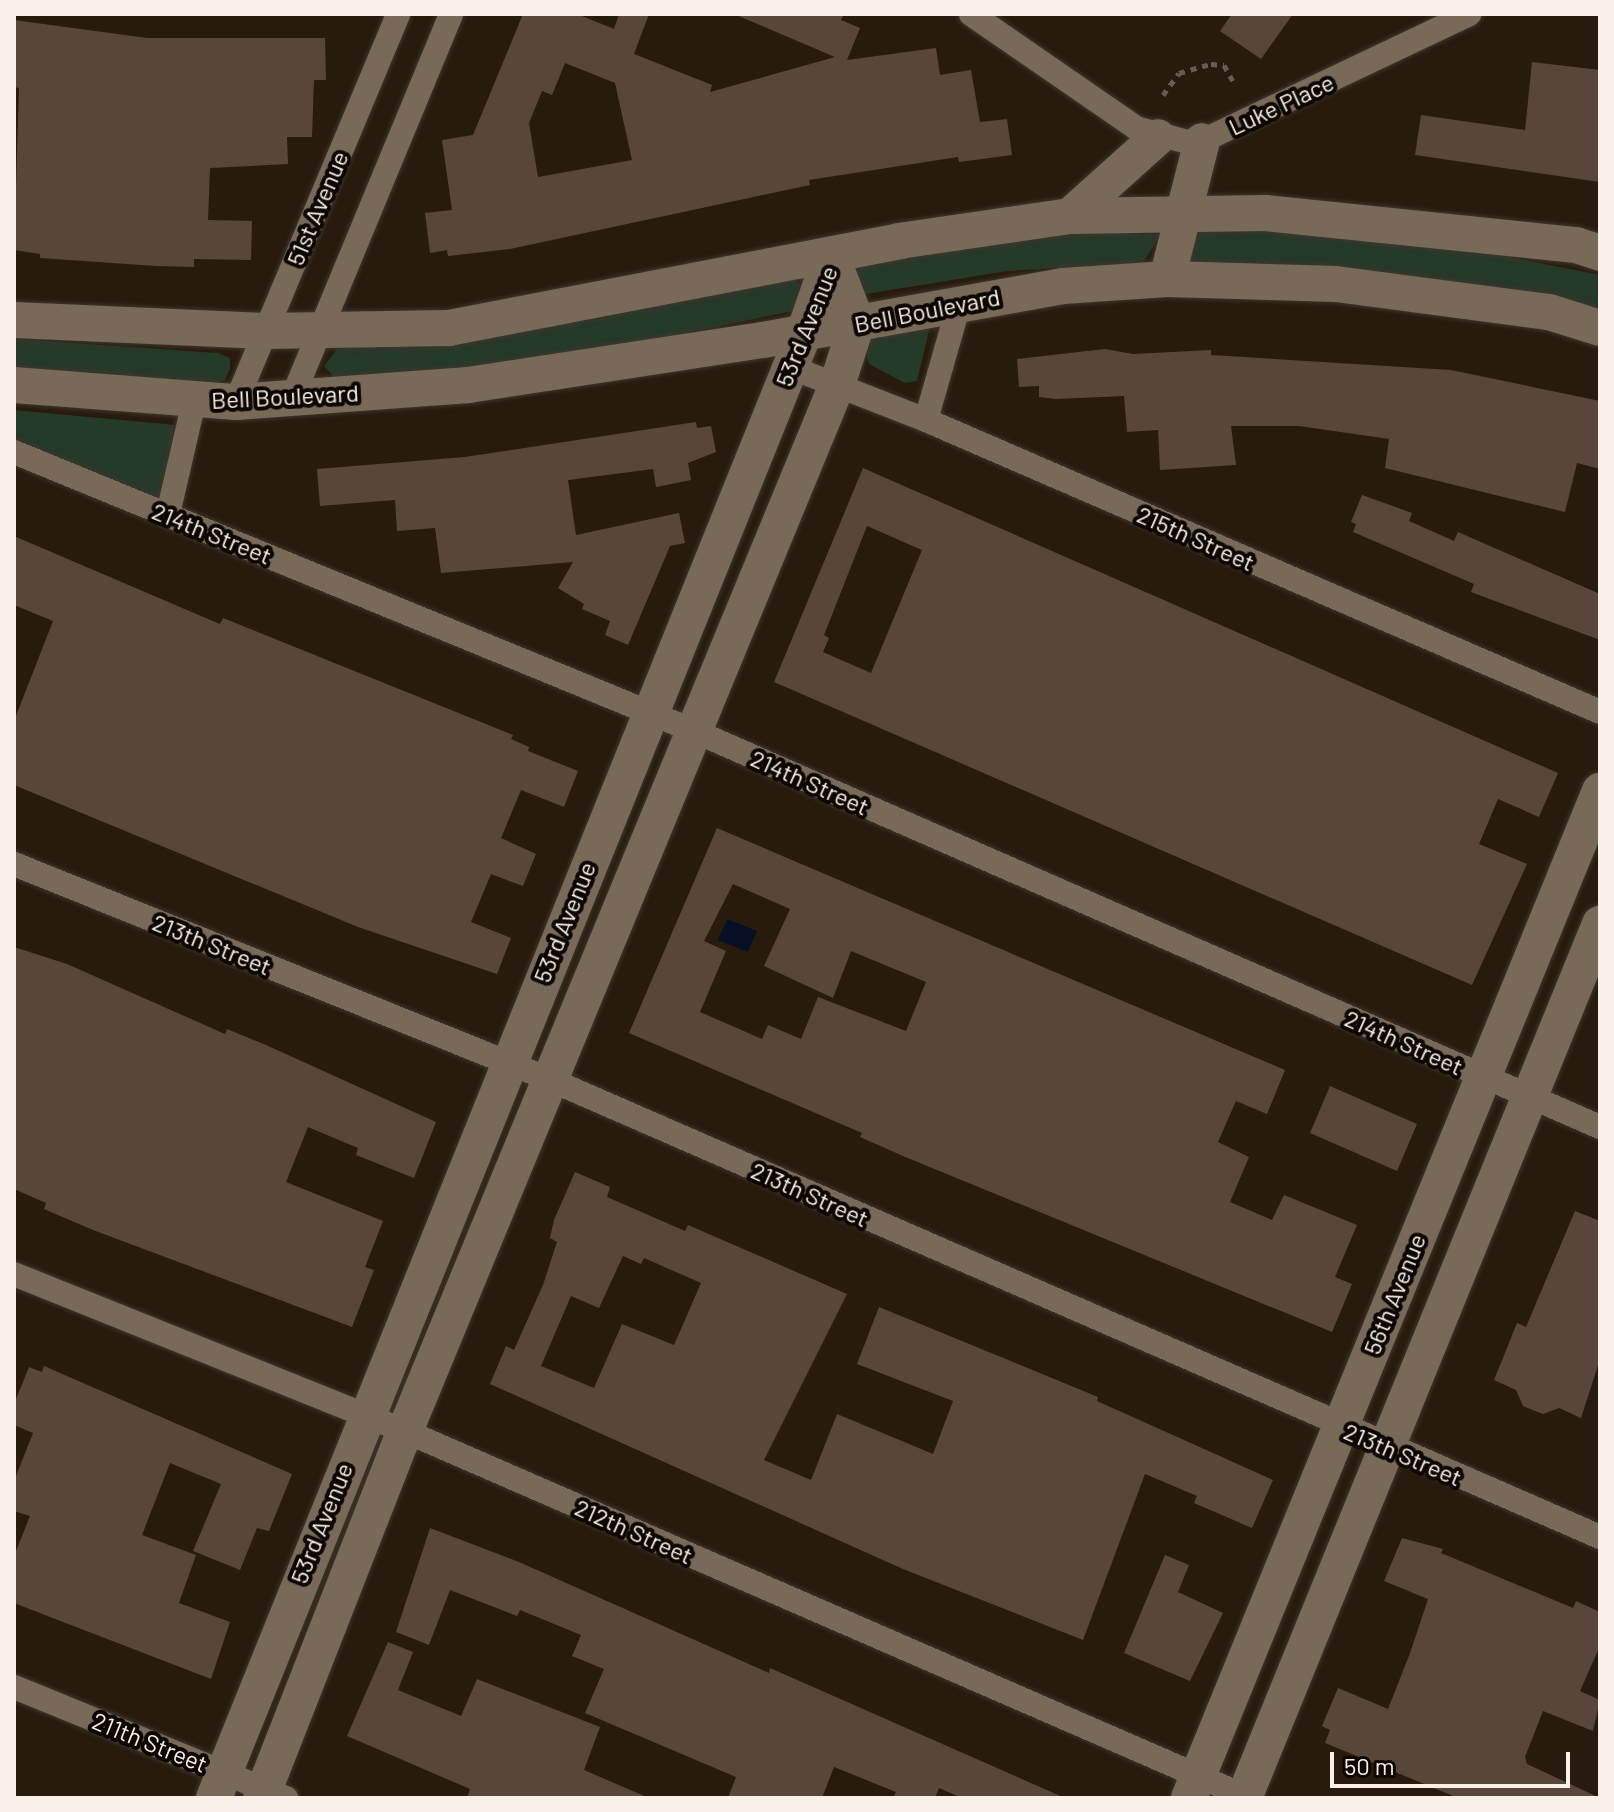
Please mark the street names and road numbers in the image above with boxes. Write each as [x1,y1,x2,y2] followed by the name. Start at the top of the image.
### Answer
[1224,67,1338,141] street label: Luke Place
[280,147,354,269] street label: 51st Avenue
[769,262,843,390] street label: 53rd Avenue
[852,282,1002,338] street label: Bell Boulevard
[210,378,360,414] street label: Bell Boulevard
[148,496,276,570] street label: 214th Street
[1133,499,1259,577] street label: 215th Street
[747,743,873,821] street label: 214th Street
[527,858,601,986] street label: 53rd Avenue
[149,907,275,981] street label: 213th Street
[1341,1003,1467,1081] street label: 214th Street
[747,1155,873,1233] street label: 213th Street
[1357,1230,1431,1358] street label: 56th Avenue
[1340,1416,1466,1492] street label: 213th Street
[284,1459,358,1587] street label: 53rd Avenue
[571,1492,697,1570] street label: 212th Street
[88,1706,212,1778] street label: 211th Street

